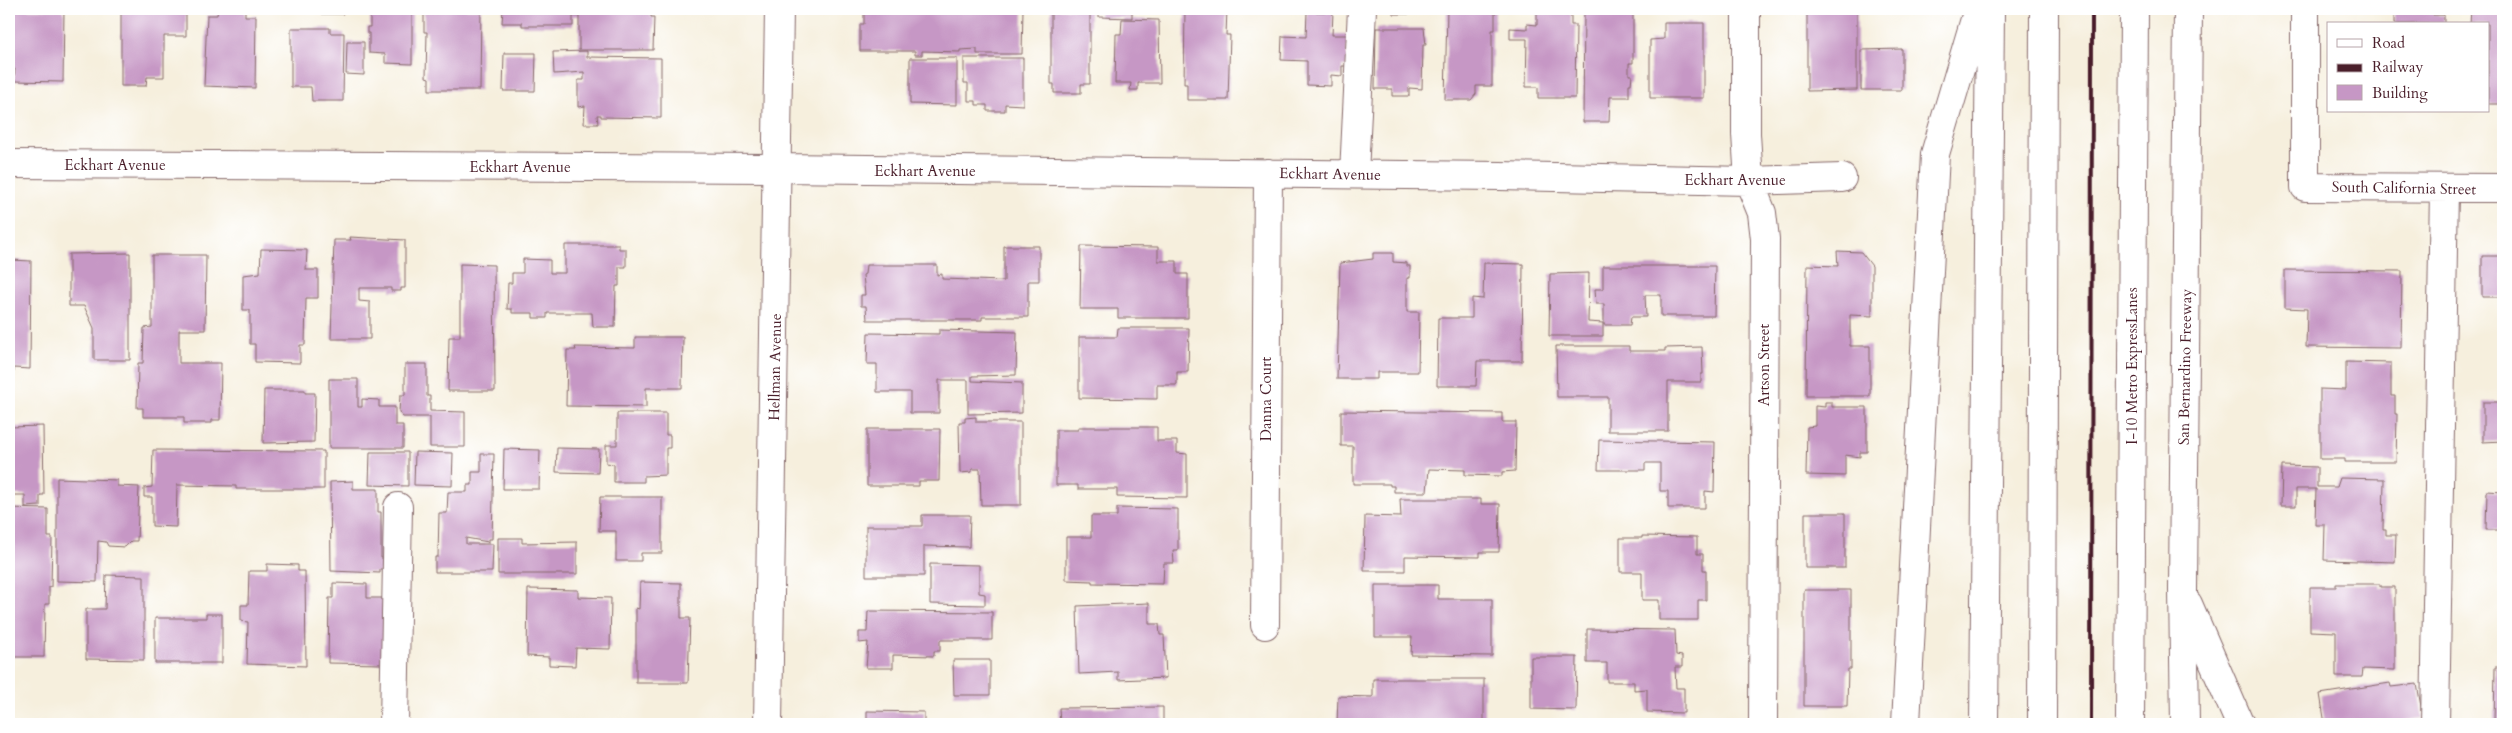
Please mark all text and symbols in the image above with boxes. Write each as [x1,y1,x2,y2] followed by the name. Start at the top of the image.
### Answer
[2327,22,2490,112] legend
[2372,33,2405,53] text: Road
[2372,57,2423,77] text: Railway
[2372,83,2428,103] text: Building
[64,155,166,175] street label: Eckhart Avenue
[469,157,571,177] street label: Eckhart Avenue
[874,161,976,181] street label: Eckhart Avenue
[1279,163,1381,185] street label: Eckhart Avenue
[1684,170,1786,190] street label: Eckhart Avenue
[2332,177,2477,199] street label: South California Street
[2122,287,2142,445] street label: I-10 Metro ExpressLanes
[2174,289,2196,445] street label: San Bernardino Freeway
[764,313,786,421] street label: Hellman Avenue
[1754,323,1774,406] street label: Artson Street
[1256,357,1276,441] street label: Danna Court

